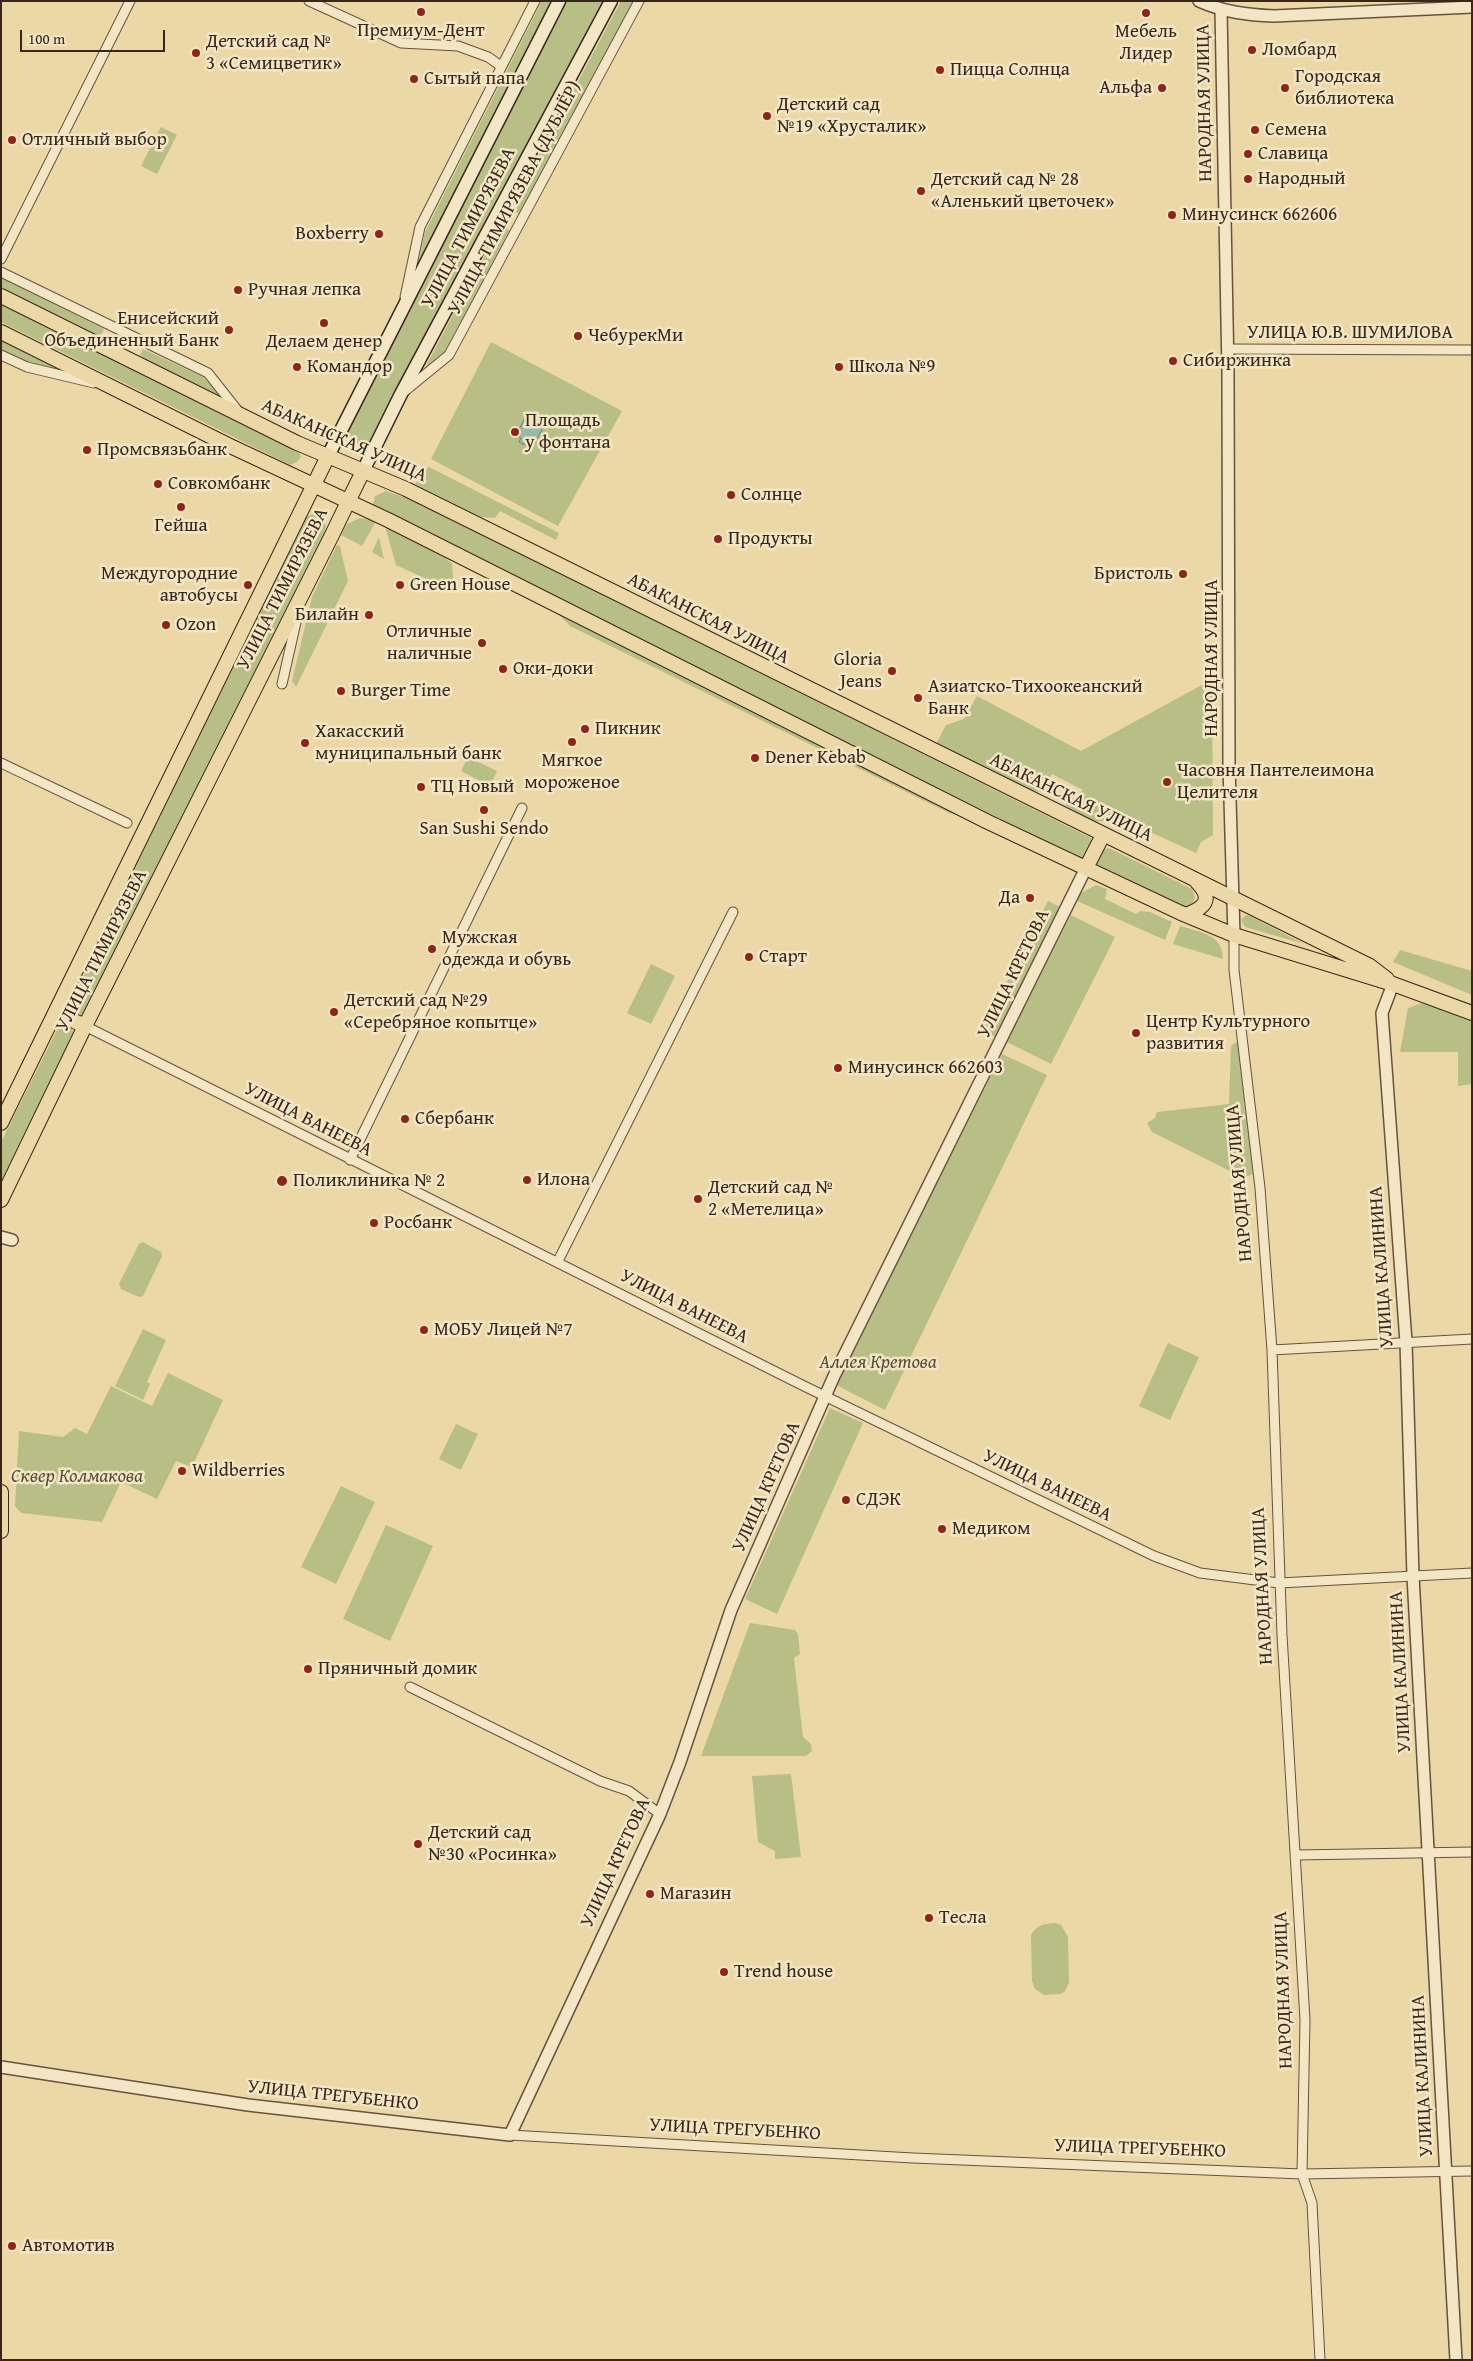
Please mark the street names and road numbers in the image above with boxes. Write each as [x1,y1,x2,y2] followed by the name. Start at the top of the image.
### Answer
[1192,24,1218,182] street label: НАРОДНАЯ УЛИЦА
[444,77,586,319] street label: УЛИЦА ТИМИРЯЗЕВА (ДУБЛЁР)
[417,144,521,312] street label: УЛИЦА ТИМИРЯЗЕВА
[1247,322,1453,344] street label: УЛИЦА Ю.В. ШУМИЛОВА
[258,394,430,488] street label: АБАКАНСКАЯ УЛИЦА
[232,504,334,674] street label: УЛИЦА ТИМИРЯЗЕВА
[623,568,793,670] street label: АБАКАНСКАЯ УЛИЦА
[1201,579,1223,737] street label: НАРОДНАЯ УЛИЦА
[986,749,1156,847] street label: АБАКАНСКАЯ УЛИЦА
[51,866,153,1036] street label: УЛИЦА ТИМИРЯЗЕВА
[973,906,1055,1042] street label: УЛИЦА КРЕТОВА
[240,1078,376,1162] street label: УЛИЦА ВАНЕЕВА
[1222,1103,1258,1263] street label: НАРОДНАЯ УЛИЦА
[1365,1185,1399,1349] street label: УЛИЦА КАЛИНИНА
[616,1265,752,1349] street label: УЛИЦА ВАНЕЕВА
[728,1418,806,1556] street label: УЛИЦА КРЕТОВА
[979,1445,1115,1527] street label: УЛИЦА ВАНЕЕВА
[1247,1507,1279,1665] street label: НАРОДНАЯ УЛИЦА
[1385,1590,1417,1754] street label: УЛИЦА КАЛИНИНА
[576,1795,656,1931] street label: УЛИЦА КРЕТОВА
[1270,1911,1298,2069] street label: НАРОДНАЯ УЛИЦА
[1407,1994,1439,2158] street label: УЛИЦА КАЛИНИНА
[246,2076,420,2116] street label: УЛИЦА ТРЕГУБЕНКО
[649,2114,821,2146] street label: УЛИЦА ТРЕГУБЕНКО
[1054,2135,1226,2163] street label: УЛИЦА ТРЕГУБЕНКО

